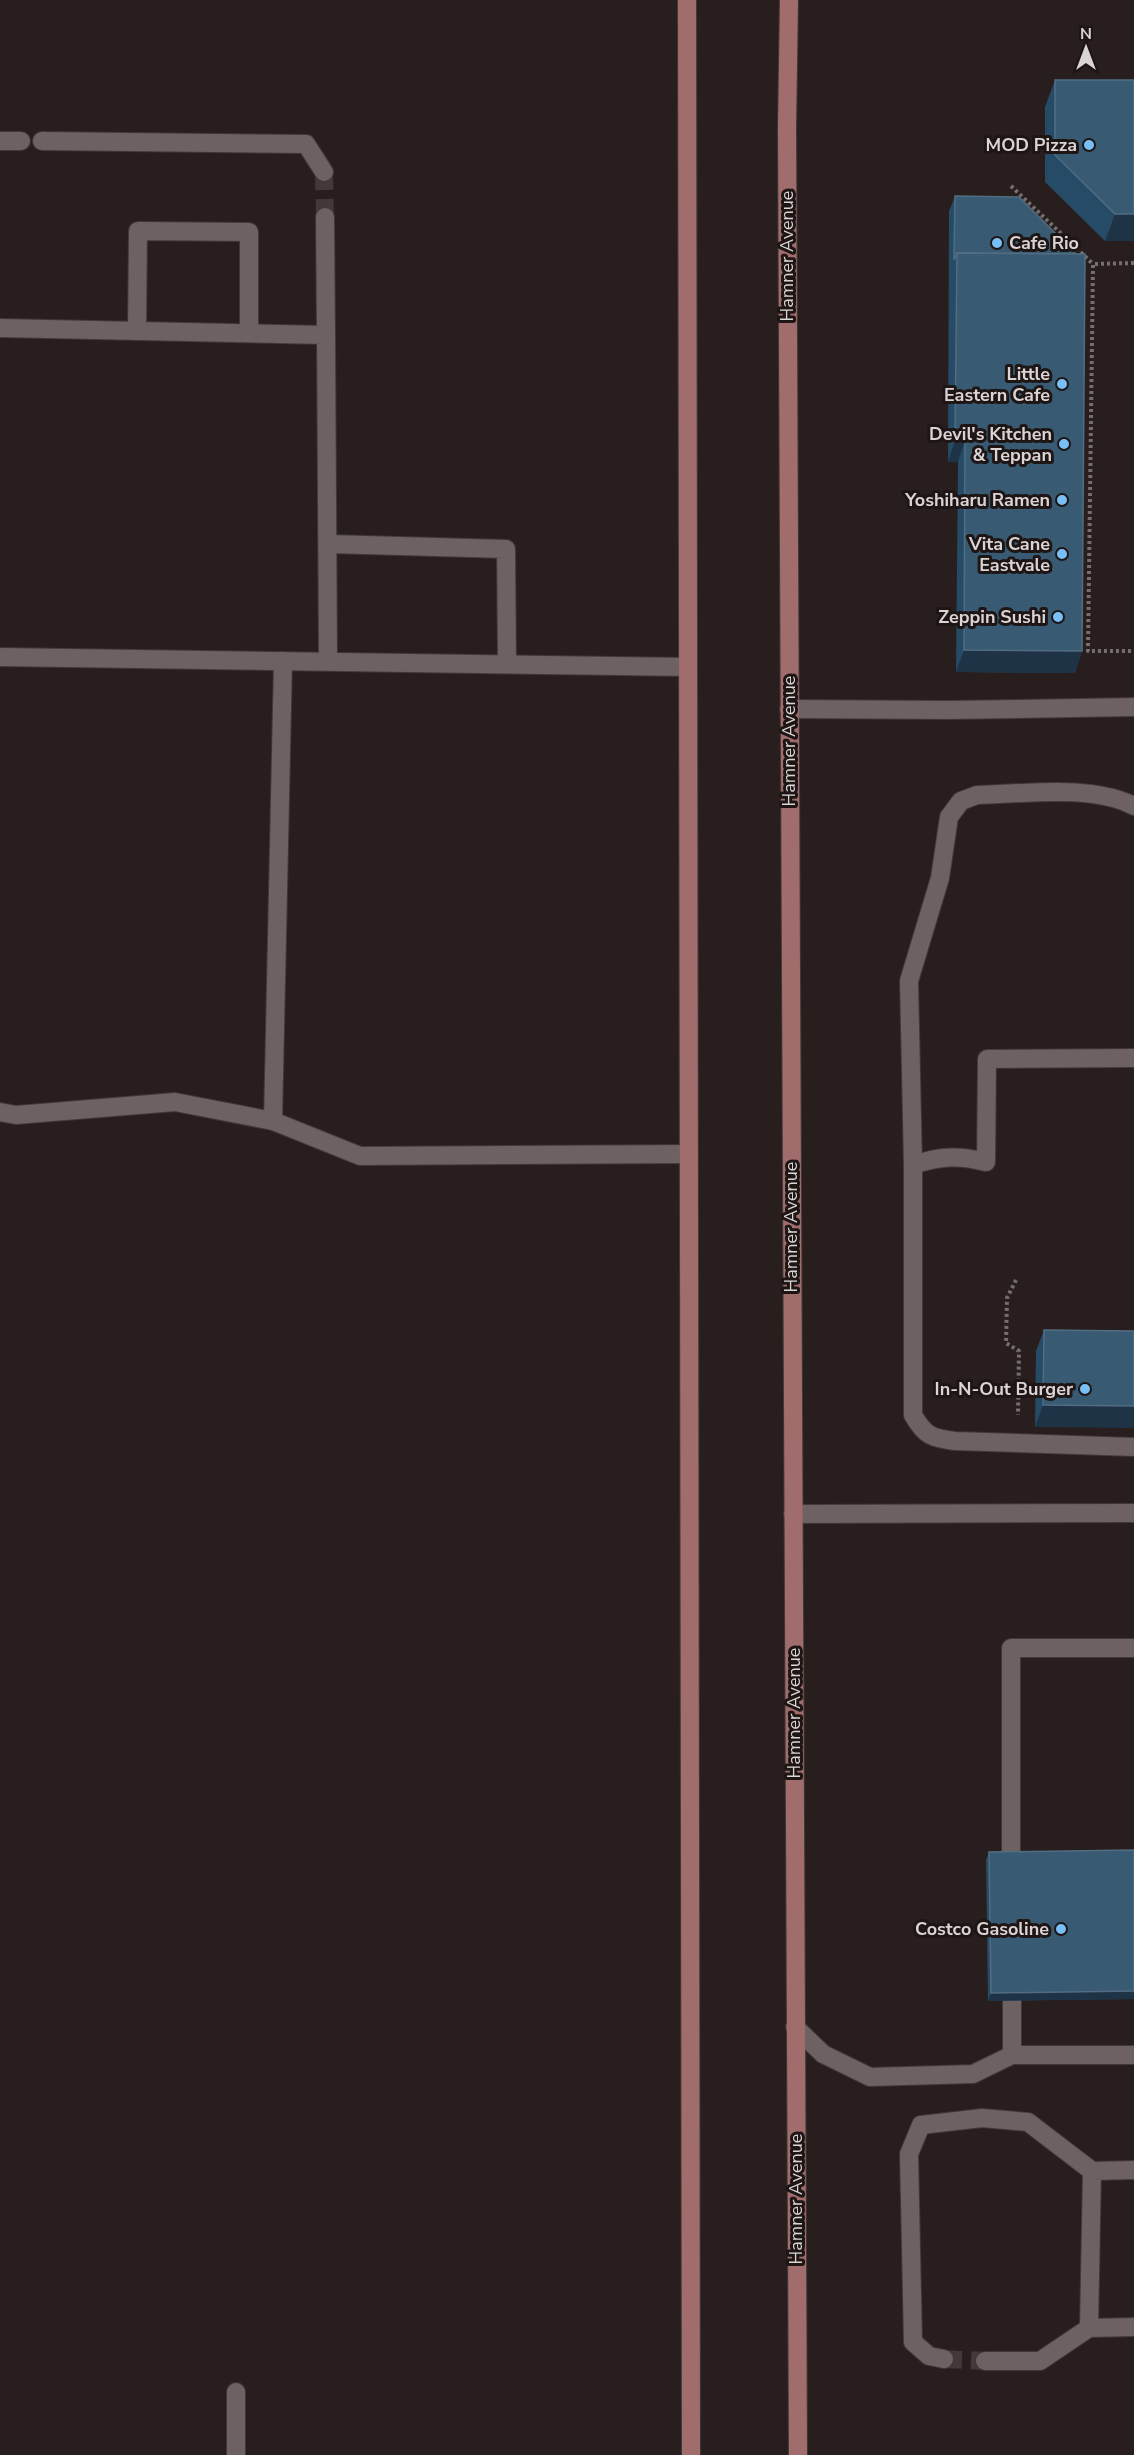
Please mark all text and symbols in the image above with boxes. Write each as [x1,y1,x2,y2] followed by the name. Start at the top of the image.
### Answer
[1056,18,1116,78] north arrow
[1080,23,1092,45] text: N
[986,133,1077,157] place label: MOD Pizza
[1082,138,1096,152] marker: MOD Pizza
[775,191,799,321] street label: Hamner Avenue
[1009,231,1079,255] place label: Cafe Rio
[990,236,1004,250] marker: Cafe Rio
[944,362,1050,407] place label: Little Eastern Cafe
[1055,377,1069,391] marker: Little Eastern Cafe
[929,422,1052,467] place label: Devil's Kitchen & Teppan
[1057,437,1071,451] marker: Devil's Kitchen & Teppan
[904,488,1050,512] place label: Yoshiharu Ramen
[1055,493,1069,507] marker: Yoshiharu Ramen
[968,532,1050,577] place label: Vita Cane Eastvale
[1055,547,1069,561] marker: Vita Cane Eastvale
[938,605,1046,629] place label: Zeppin Sushi
[1051,610,1065,624] marker: Zeppin Sushi
[777,676,801,806] street label: Hamner Avenue
[779,1162,803,1292] street label: Hamner Avenue
[935,1377,1073,1401] place label: In-N-Out Burger
[1078,1382,1092,1396] marker: In-N-Out Burger
[782,1648,806,1778] street label: Hamner Avenue
[915,1917,1049,1941] place label: Costco Gasoline
[1054,1922,1068,1936] marker: Costco Gasoline
[784,2134,808,2264] street label: Hamner Avenue

